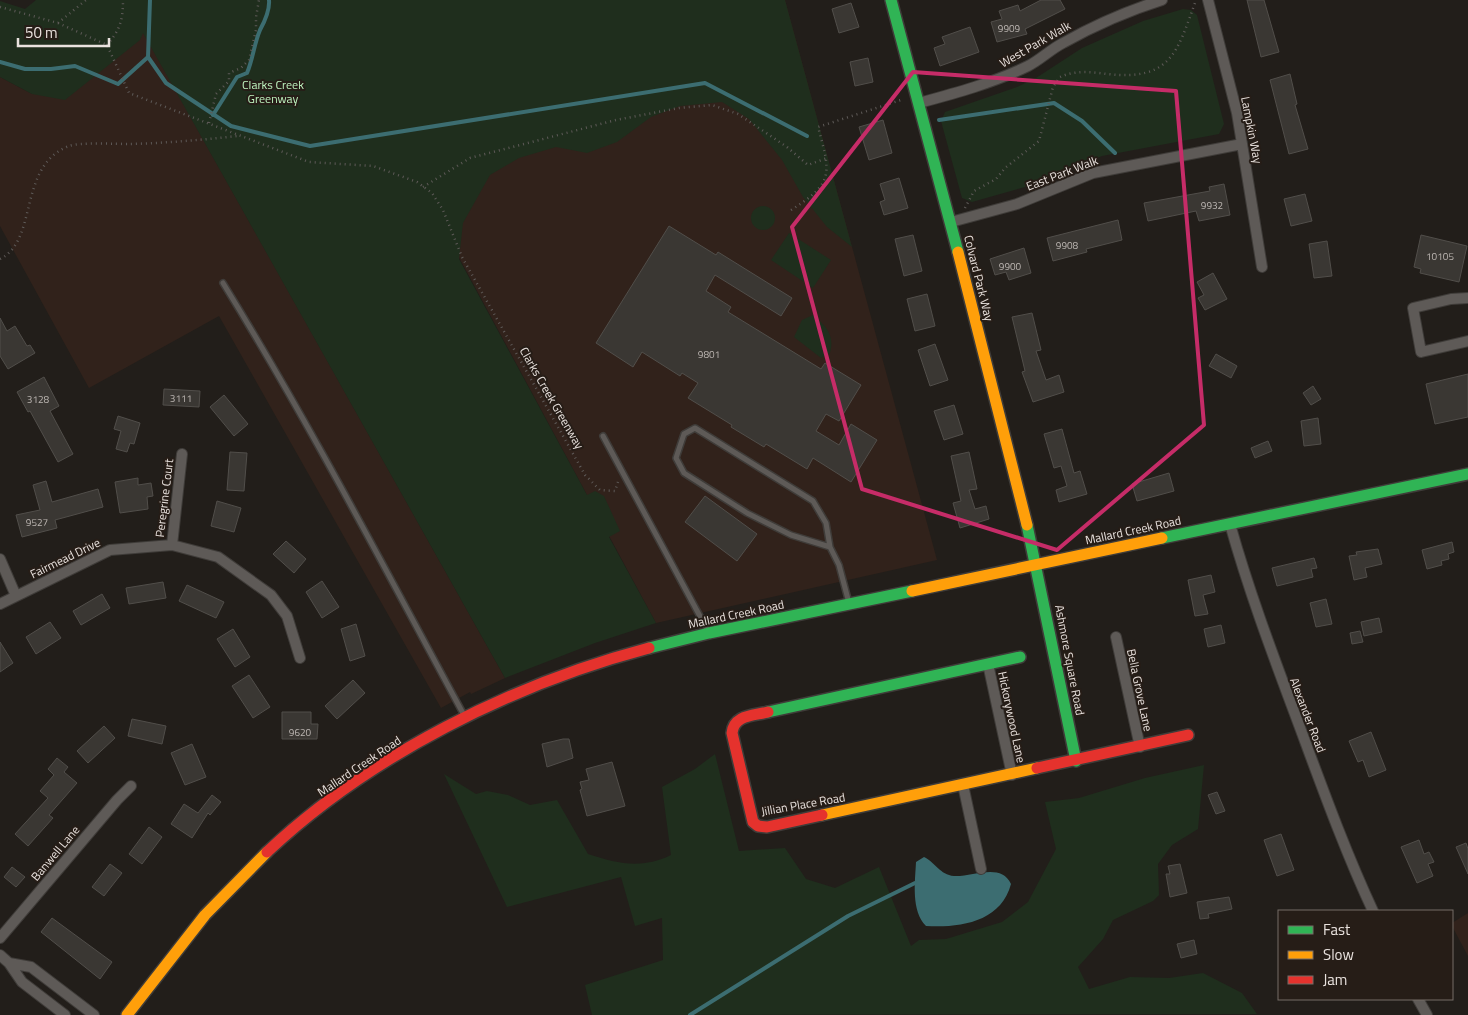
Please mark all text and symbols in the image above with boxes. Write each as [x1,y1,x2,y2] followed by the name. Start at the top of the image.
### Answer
[18,15,109,47] scale bar
[996,16,1074,72] street label: West Park Walk
[25,21,58,44] text: 50 m
[998,21,1021,36] house number: 9909
[242,75,304,108] park label: Clarks Creek Greenway
[1236,95,1268,165] street label: Lampkin Way
[1023,150,1101,195] street label: East Park Walk
[1201,198,1223,213] house number: 9932
[959,233,999,323] street label: Colvard Park Way
[1056,238,1079,253] house number: 9908
[1426,249,1454,264] house number: 10105
[999,259,1022,274] house number: 9900
[515,343,589,453] street label: Clarks Creek Greenway
[698,347,720,362] house number: 9801
[170,391,192,406] house number: 3111
[27,392,50,407] house number: 3128
[150,457,178,538] street label: Peregrine Court
[1083,511,1183,549] street label: Mallard Creek Road
[26,515,48,530] house number: 9527
[27,533,103,583] street label: Fairmead Drive
[686,595,786,633] street label: Mallard Creek Road
[1050,603,1090,717] street label: Ashmore Square Road
[1122,647,1158,733] street label: Bella Grove Lane
[993,670,1031,764] street label: Hickorywood Lane
[1285,675,1331,755] street label: Alexander Road
[289,725,312,740] house number: 9620
[313,731,405,801] street label: Mallard Creek Road
[759,787,847,821] street label: Jillian Place Road
[26,821,84,885] street label: Banwell Lane
[1278,910,1453,1000] legend
[1323,918,1351,941] text: Fast
[1323,943,1354,966] text: Slow
[1323,968,1347,991] text: Jam

